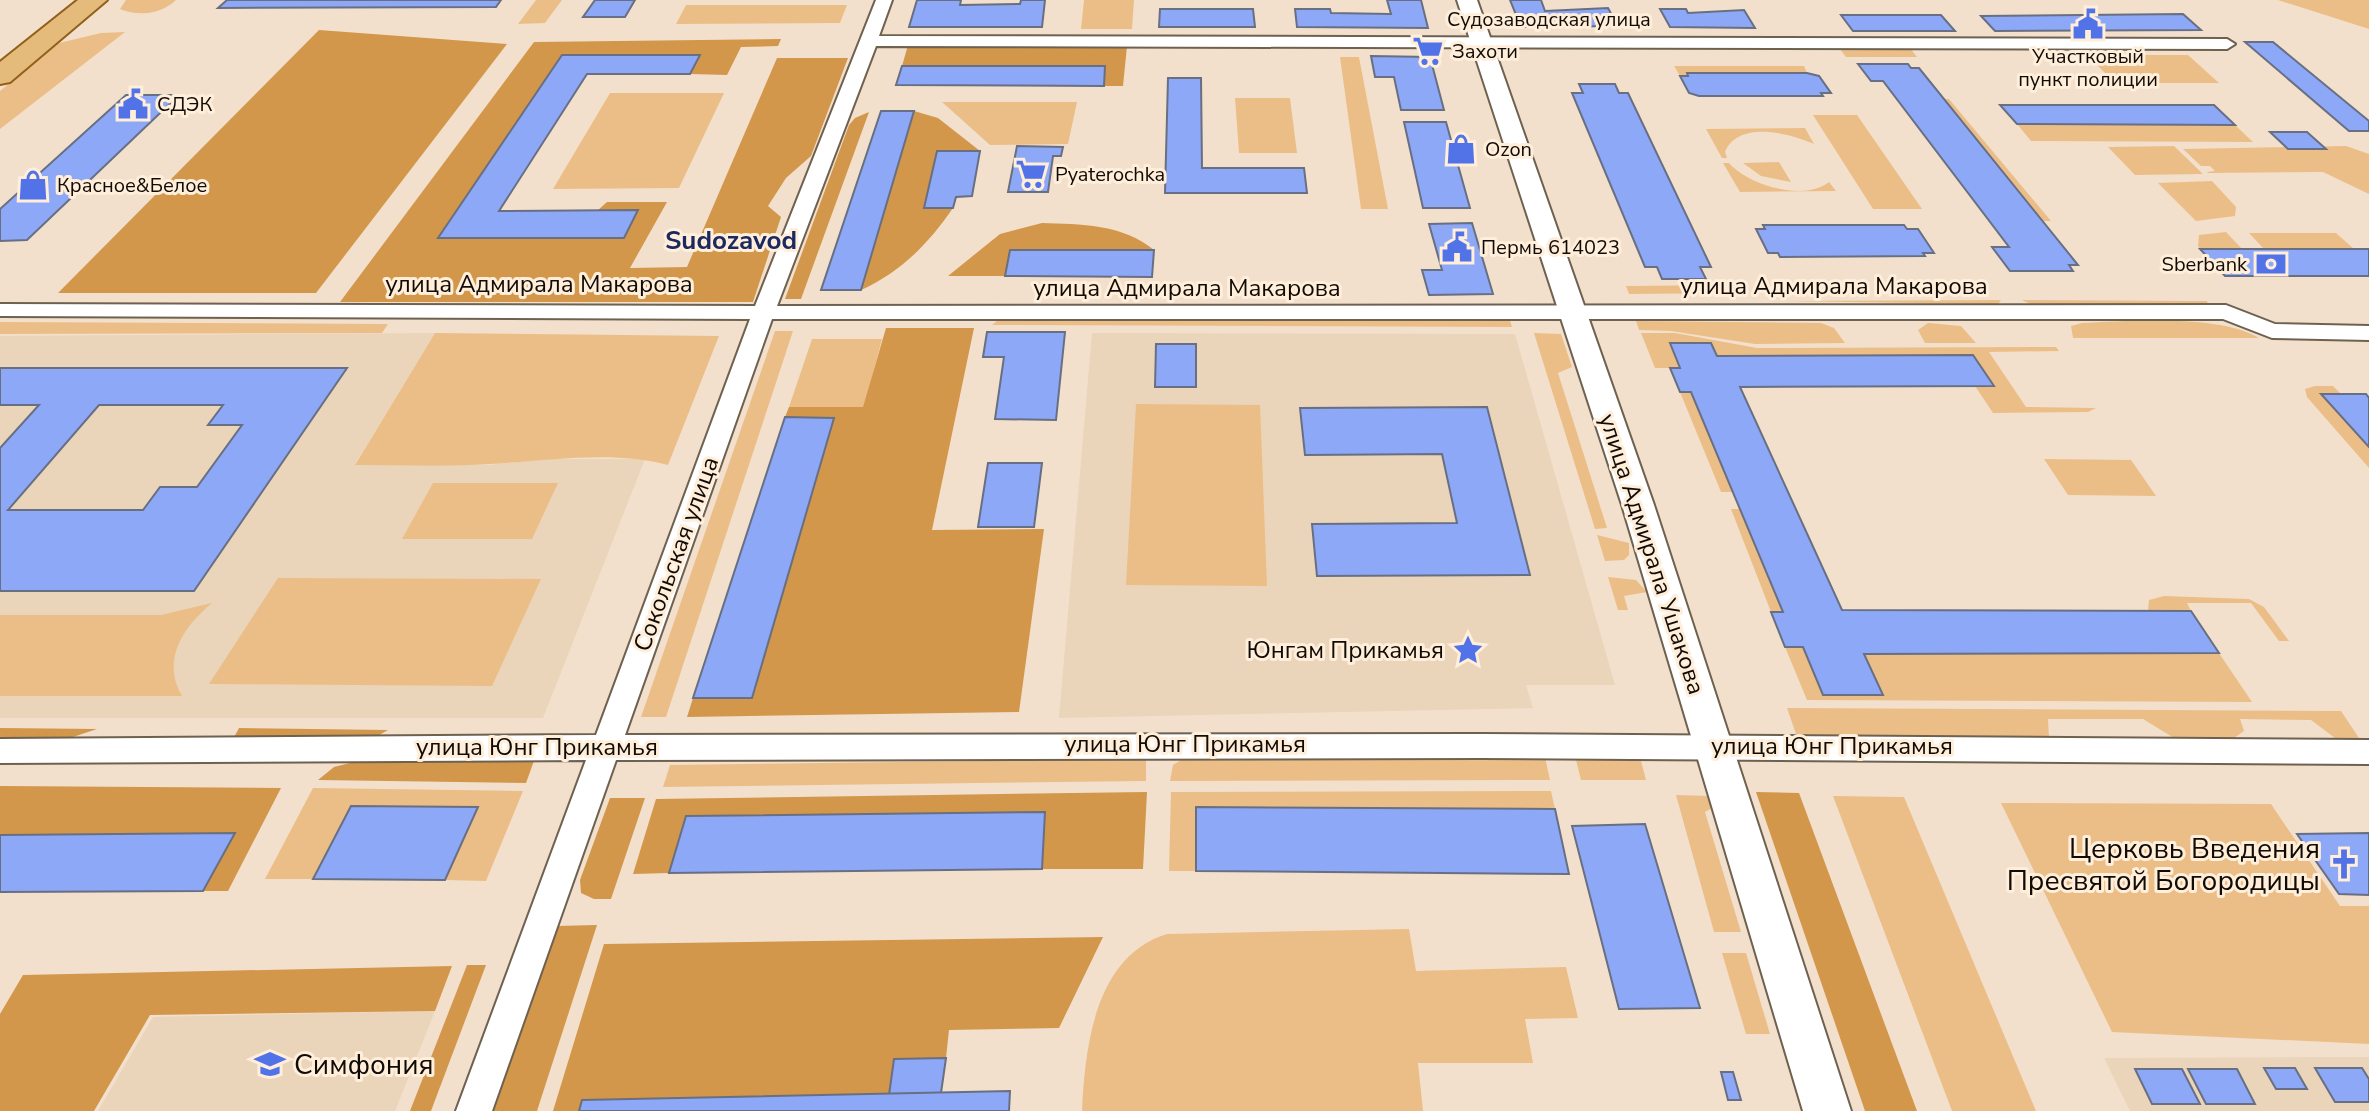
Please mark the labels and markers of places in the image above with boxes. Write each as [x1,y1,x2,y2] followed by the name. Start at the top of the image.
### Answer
[2071,7,2105,41] public building icon: Участковый пункт полиции
[1411,34,1445,68] supermarket icon: Захоти
[1452,38,1518,65] place label: Захоти
[2018,43,2158,93] place label: Участковый пункт полиции
[116,87,150,121] public building icon: СДЭК
[157,91,212,118] place label: СДЭК
[1444,132,1478,166] shop icon: Ozon
[1485,136,1532,163] place label: Ozon
[1014,157,1048,191] supermarket icon: Pyaterochka
[1055,161,1165,188] place label: Pyaterochka
[16,168,50,202] shop icon: Красное&Белое
[57,172,207,199] place label: Красное&Белое
[1440,230,1474,264] public building icon: Пермь 614023
[1481,234,1620,261] place label: Пермь 614023
[2254,247,2288,281] bank icon: Sberbank
[2162,251,2248,278] place label: Sberbank
[1451,633,1485,667] place icon: Юнгам Прикамья
[1246,634,1444,666] place label: Юнгам Прикамья
[2007,830,2320,900] place label: Церковь Введения Пресвятой Богородицы
[2327,847,2361,881] church icon: Церковь Введения Пресвятой Богородицы
[294,1046,434,1084] place label: Симфония
[253,1047,287,1081] school or university icon: Симфония

